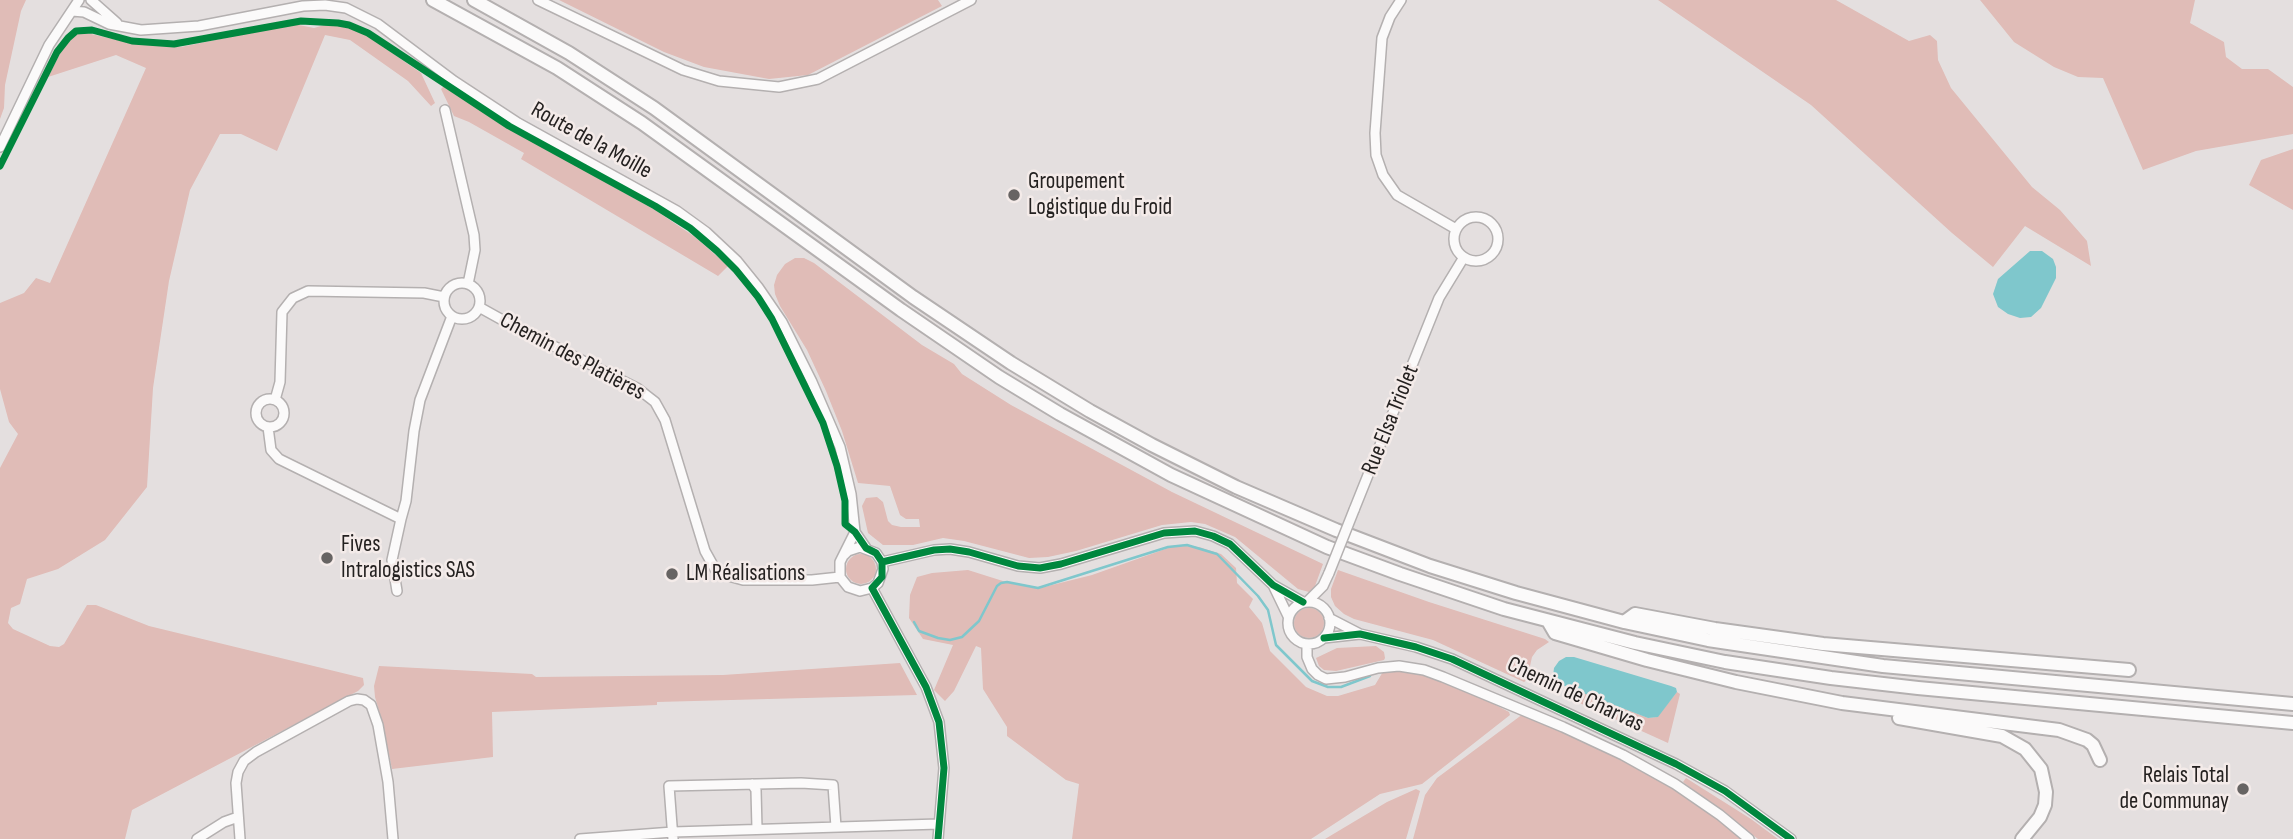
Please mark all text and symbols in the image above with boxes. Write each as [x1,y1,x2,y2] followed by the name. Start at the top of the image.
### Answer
[526,96,656,186] street label: Route de la Moille
[1028,168,1172,222] place label: Groupement Logistique du Froid
[1006,187,1022,203] marker: Groupement Logistique du Froid
[495,307,649,407] street label: Chemin des Platières
[1356,361,1426,479] street label: Rue Elsa Triolet
[341,531,475,585] place label: Fives Intralogistics SAS
[319,550,335,566] marker: Fives Intralogistics SAS
[686,560,805,588] place label: LM Réalisations
[664,566,680,582] marker: LM Réalisations
[1502,651,1648,739] street label: Chemin de Charvas
[2119,762,2229,816] place label: Relais Total de Communay
[2235,781,2251,797] marker: Relais Total de Communay

